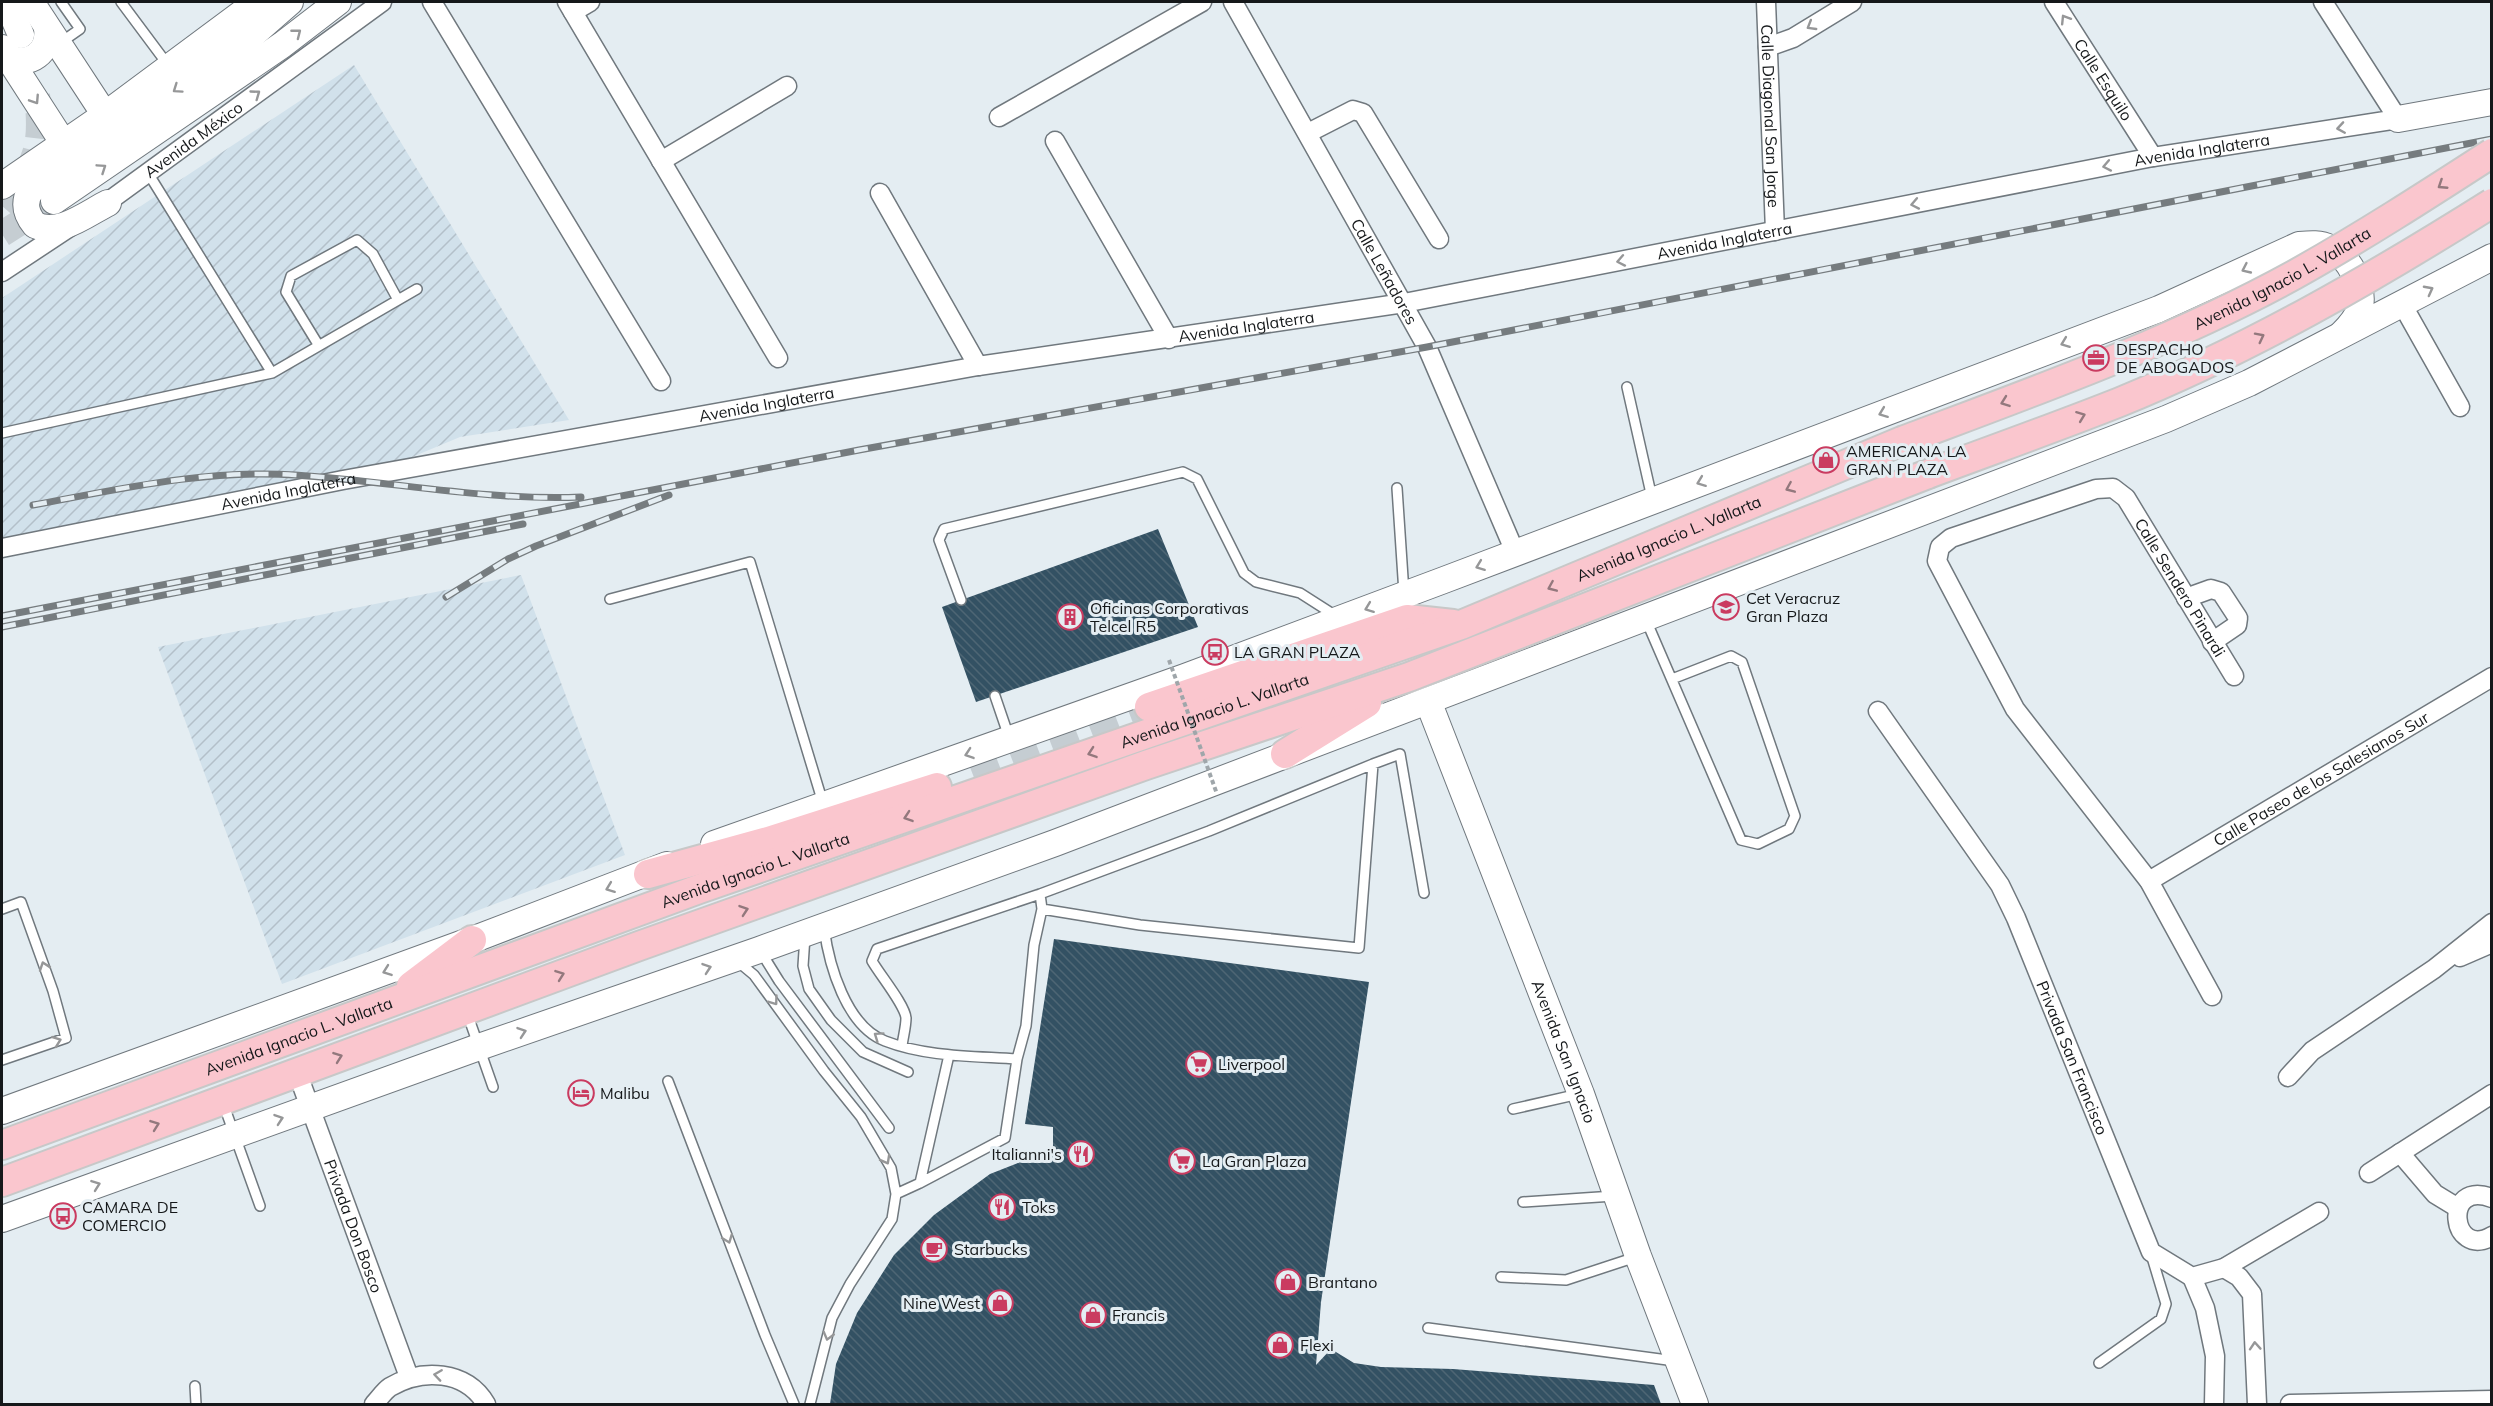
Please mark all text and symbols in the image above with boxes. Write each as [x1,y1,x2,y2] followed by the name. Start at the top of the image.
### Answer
[2061,15,2072,26] one-way arrow
[1807,19,1817,31] one-way arrow
[1757,24,1784,208] street label: Calle Diagonal San Jorge
[290,30,301,41] one-way arrow
[2070,35,2137,124] street label: Calle Esquilo
[173,82,184,93] one-way arrow
[249,90,260,101] one-way arrow
[28,94,39,105] one-way arrow
[140,97,246,182] street label: Avenida México
[2336,121,2345,133] one-way arrow
[2132,129,2271,170] street label: Avenida Inglaterra
[2102,159,2112,172] one-way arrow
[95,164,106,175] one-way arrow
[2438,178,2449,189] one-way arrow
[1911,197,1921,210] one-way arrow
[1347,215,1422,328] street label: Calle Leñadores
[1655,218,1794,263] street label: Avenida Inglaterra
[2190,222,2374,334] street label: Avenida Ignacio L. Vallarta
[1616,254,1626,267] one-way arrow
[2241,262,2252,274] one-way arrow
[2423,285,2434,297] one-way arrow
[1177,306,1315,346] street label: Avenida Inglaterra
[2253,333,2264,344] one-way arrow
[2061,336,2071,349] one-way arrow
[2116,339,2234,377] place label: DESPACHO DE ABOGADOS
[2081,343,2111,373] office icon: DESPACHO DE ABOGADOS
[697,382,836,426] street label: Avenida Inglaterra
[2001,395,2011,408] one-way arrow
[1878,405,1889,418] one-way arrow
[2075,411,2086,423] one-way arrow
[1846,441,1967,479] place label: AMERICANA LA GRAN PLAZA
[1811,445,1841,475] shop icon: AMERICANA LA GRAN PLAZA
[219,468,357,514] street label: Avenida Inglaterra
[1696,475,1707,487] one-way arrow
[1785,481,1796,493] one-way arrow
[1573,491,1764,586] street label: Avenida Ignacio L. Vallarta
[2131,514,2230,660] street label: Calle Sendero Pinardi
[1475,559,1486,571] one-way arrow
[1547,580,1558,592] one-way arrow
[1746,588,1840,626] place label: Cet Veracruz Gran Plaza
[1711,592,1741,622] school or university icon: Cet Veracruz Gran Plaza
[1090,598,1249,636] place label: Oficinas Corporativas Telcel R5
[1364,601,1375,613] one-way arrow
[1055,602,1085,632] building icon: Oficinas Corporativas Telcel R5
[1200,637,1230,667] bus stop icon: LA GRAN PLAZA
[1234,642,1361,662] place label: LA GRAN PLAZA
[1117,669,1311,752] street label: Avenida Ignacio L. Vallarta
[2210,707,2432,851] street label: Calle Paseo de los Salesianos Sur
[964,746,975,759] one-way arrow
[1087,746,1098,759] one-way arrow
[903,810,914,822] one-way arrow
[658,828,852,912] street label: Avenida Ignacio L. Vallarta
[605,881,615,894] one-way arrow
[738,904,749,917] one-way arrow
[39,961,52,972] one-way arrow
[383,963,393,976] one-way arrow
[701,963,712,976] one-way arrow
[554,970,565,983] one-way arrow
[1528,977,1600,1126] street label: Avenida San Ignacio
[2032,978,2113,1138] street label: Privada San Francisco
[202,992,395,1080] street label: Avenida Ignacio L. Vallarta
[766,995,777,1006] one-way arrow
[516,1027,527,1039] one-way arrow
[874,1032,885,1043] one-way arrow
[51,1036,61,1049] one-way arrow
[1184,1049,1214,1079] supermarket icon: Liverpool
[332,1052,343,1065] one-way arrow
[1218,1054,1285,1074] place label: Liverpool
[566,1078,596,1108] hotel icon: Malibu
[600,1083,650,1103] place label: Malibu
[273,1113,284,1126] one-way arrow
[149,1119,160,1132] one-way arrow
[1066,1139,1096,1169] restaurant icon: Italianni's
[991,1144,1062,1164] place label: Italianni's
[1167,1146,1197,1176] supermarket icon: La Gran Plaza
[1202,1151,1307,1171] place label: La Gran Plaza
[879,1154,890,1164] one-way arrow
[320,1156,387,1295] street label: Privada Don Bosco
[90,1179,101,1192] one-way arrow
[987,1192,1017,1222] restaurant icon: Toks
[82,1197,178,1235] place label: CAMARA DE COMERCIO
[1022,1197,1056,1217] place label: Toks
[48,1201,78,1231] bus stop icon: CAMARA DE COMERCIO
[720,1233,733,1244] one-way arrow
[919,1234,949,1264] cafe icon: Starbucks
[954,1239,1028,1259] place label: Starbucks
[1273,1267,1303,1297] shop icon: Brantano
[1308,1272,1377,1292] place label: Brantano
[985,1288,1015,1318] shop icon: Nine West
[903,1293,980,1313] place label: Nine West
[1078,1300,1108,1330] shop icon: Francis
[1112,1305,1165,1325] place label: Francis
[1265,1330,1295,1360] shop icon: Flexi
[822,1331,835,1341] one-way arrow
[1300,1335,1334,1355] place label: Flexi
[2249,1342,2262,1351] one-way arrow
[434,1369,443,1381] one-way arrow

